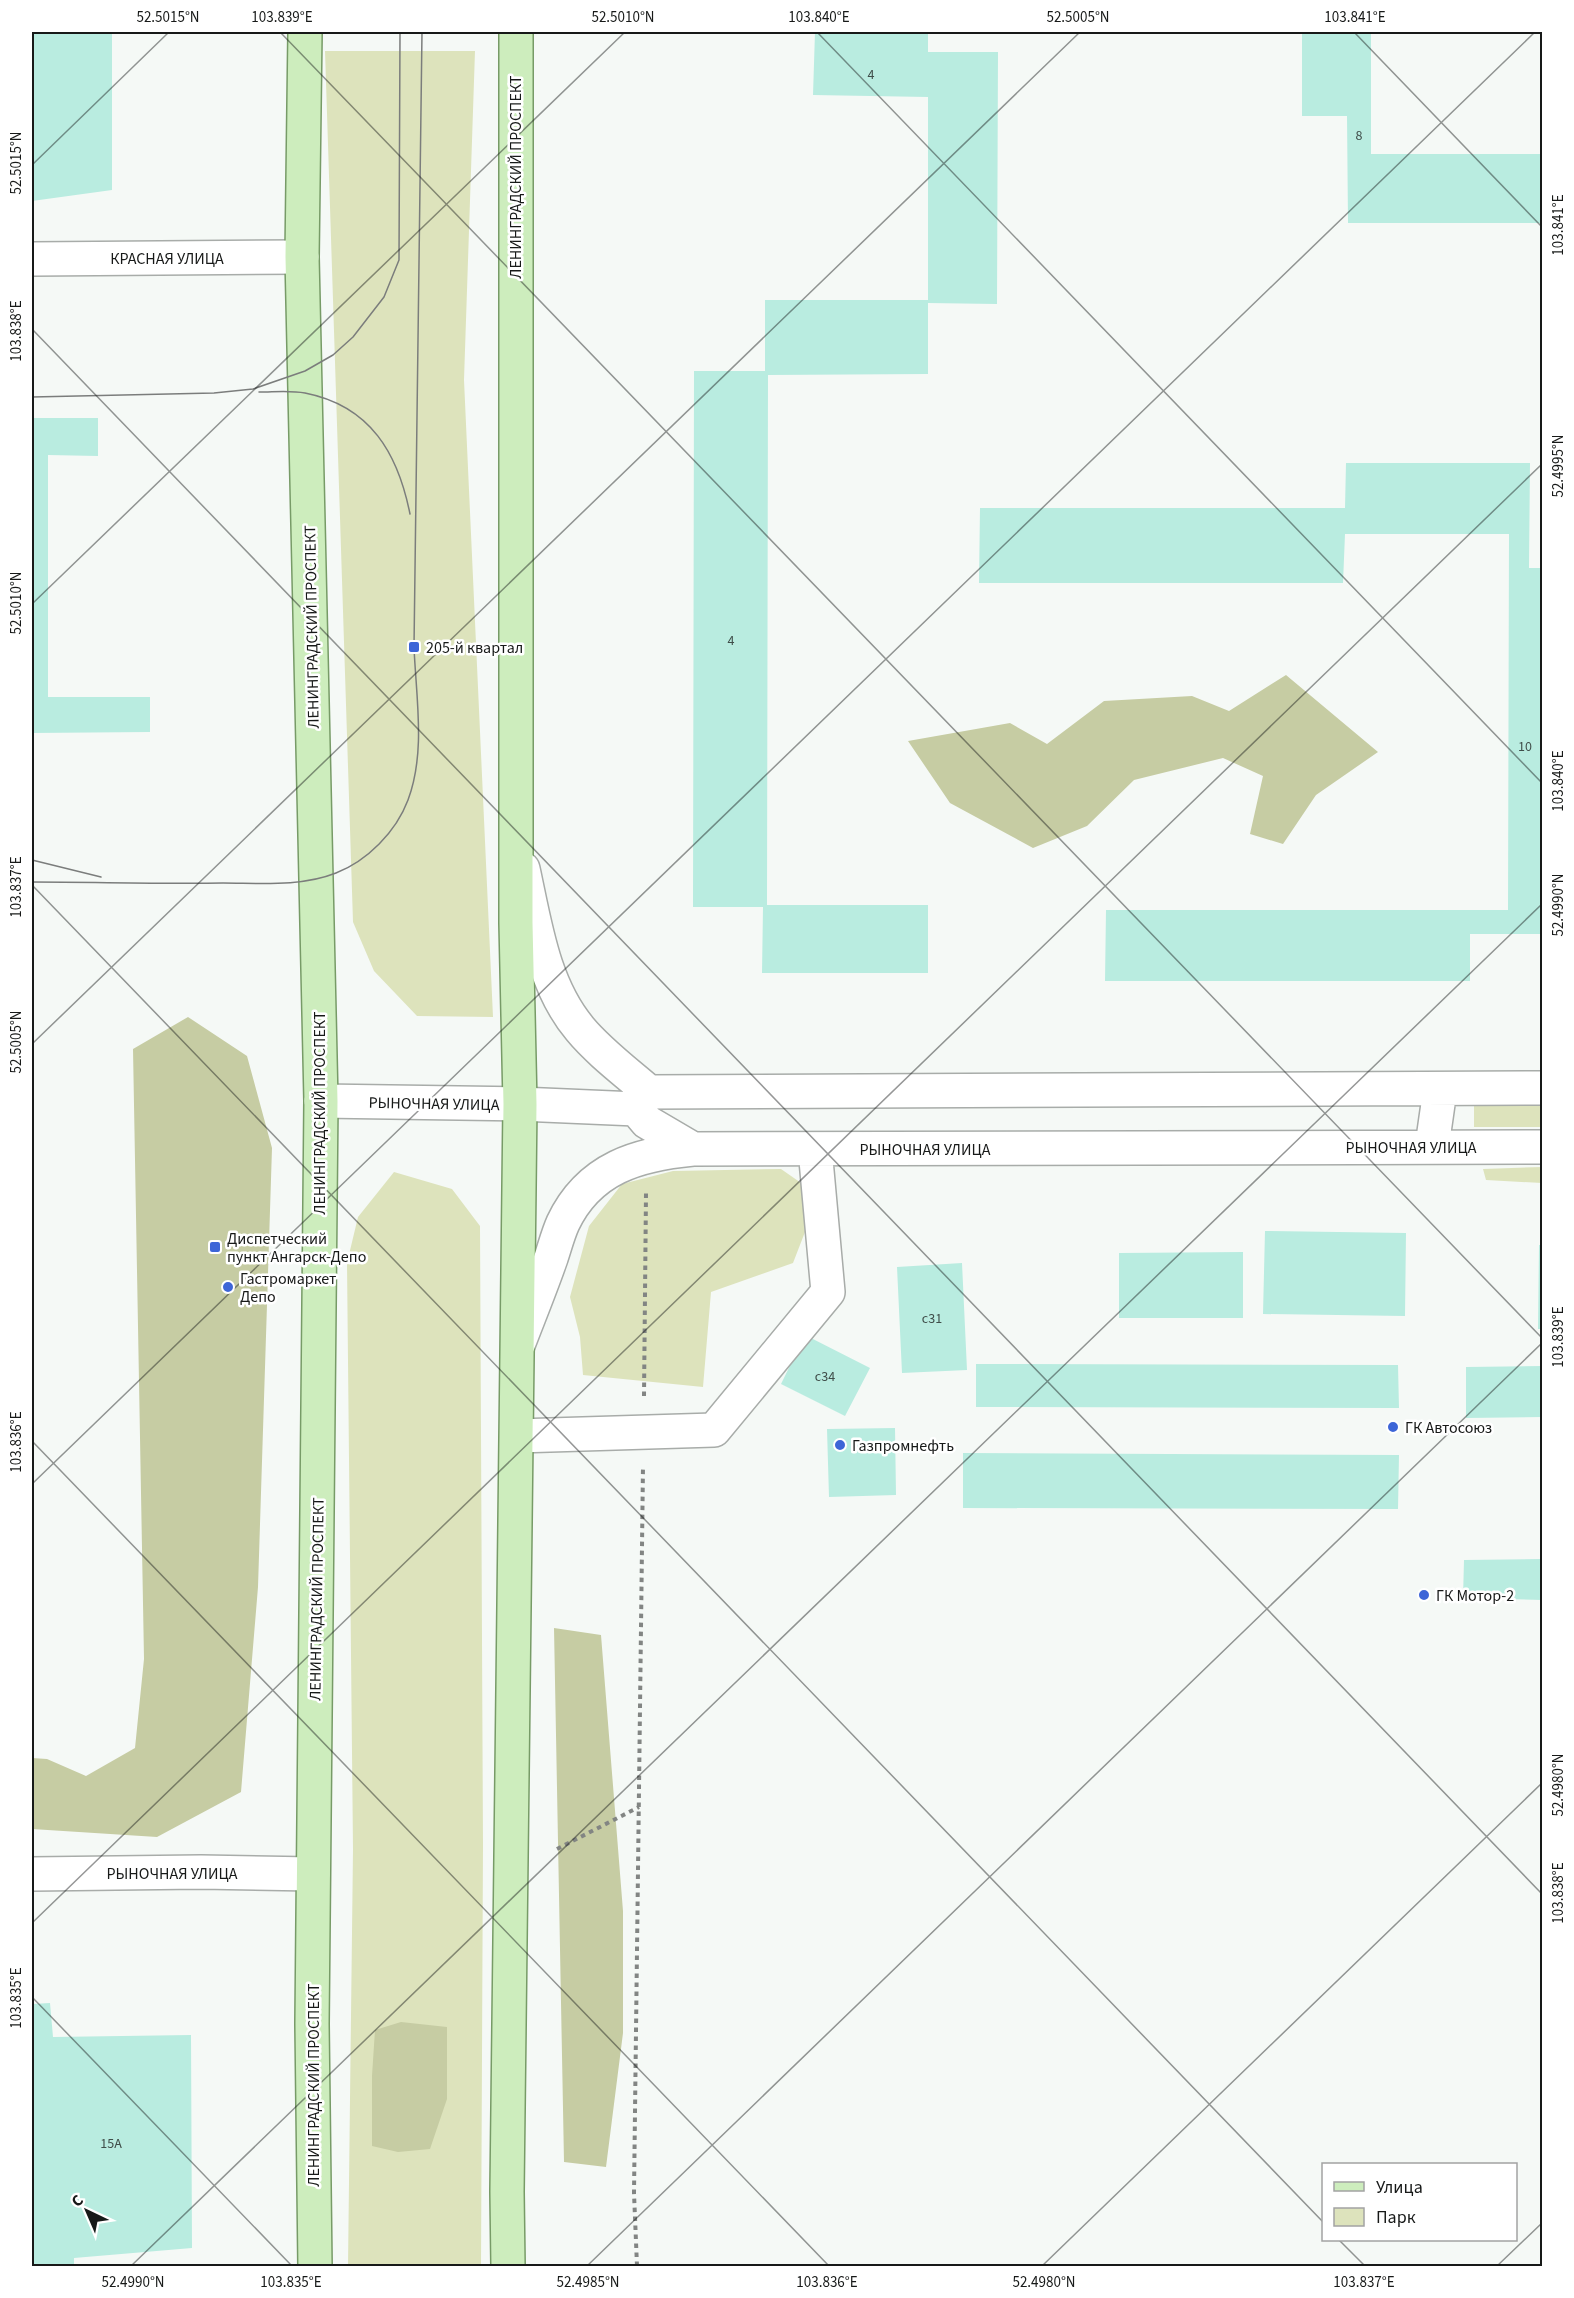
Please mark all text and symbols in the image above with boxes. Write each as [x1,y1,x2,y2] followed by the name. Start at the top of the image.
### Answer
[136,7,200,28] text: 52.5015°N
[251,7,313,28] text: 103.839°E
[591,7,655,28] text: 52.5010°N
[788,7,850,28] text: 103.840°E
[1046,7,1110,28] text: 52.5005°N
[1324,7,1386,28] text: 103.841°E
[868,65,875,85] house number: 4
[505,75,527,279] street label: ЛЕНИНГРАДСКИЙ ПРОСПЕКТ
[1356,126,1363,146] house number: 8
[6,131,27,195] text: 52.5015°N
[1548,194,1569,256] text: 103.841°E
[110,248,224,270] street label: КРАСНАЯ УЛИЦА
[6,300,27,362] text: 103.838°E
[1548,434,1569,498] text: 52.4995°N
[299,525,325,729] street label: ЛЕНИНГРАДСКИЙ ПРОСПЕКТ
[6,571,27,635] text: 52.5010°N
[728,631,735,651] house number: 4
[426,637,523,659] place label: 205-й квартал
[407,640,421,654] marker: 205-й квартал
[1518,737,1532,757] house number: 10
[1548,750,1569,812] text: 103.840°E
[6,856,27,918] text: 103.837°E
[1548,873,1569,937] text: 52.4990°N
[6,1010,27,1074] text: 52.5005°N
[309,1011,331,1215] street label: ЛЕНИНГРАДСКИЙ ПРОСПЕКТ
[368,1092,500,1116] street label: РЫНОЧНАЯ УЛИЦА
[1346,1137,1477,1159] street label: РЫНОЧНАЯ УЛИЦА
[860,1139,991,1161] street label: РЫНОЧНАЯ УЛИЦА
[227,1228,366,1268] place label: Диспетческий пункт Ангарск-Депо
[208,1240,222,1254] marker: Диспетческий пункт Ангарск-Депо
[240,1268,336,1308] place label: Гастромаркет Депо
[221,1280,235,1294] marker: Гастромаркет Депо
[1548,1306,1569,1368] text: 103.839°E
[922,1309,942,1329] house number: с31
[815,1367,835,1387] house number: с34
[6,1411,27,1473] text: 103.836°E
[1405,1417,1492,1439] place label: ГК Автосоюз
[1386,1420,1400,1434] marker: ГК Автосоюз
[852,1435,954,1457] place label: Газпромнефть
[833,1438,847,1452] marker: Газпромнефть
[304,1497,330,1701] street label: ЛЕНИНГРАДСКИЙ ПРОСПЕКТ
[1436,1585,1514,1607] place label: ГК Мотор-2
[1417,1588,1431,1602] marker: ГК Мотор-2
[1548,1753,1569,1817] text: 52.4980°N
[1548,1862,1569,1924] text: 103.838°E
[107,1863,238,1885] street label: РЫНОЧНАЯ УЛИЦА
[6,1967,27,2029] text: 103.835°E
[303,1983,325,2187] street label: ЛЕНИНГРАДСКИЙ ПРОСПЕКТ
[100,2134,122,2154] house number: 15А
[1322,2163,1517,2241] legend
[1376,2175,1423,2200] text: Улица
[57,2181,117,2241] north arrow
[66,2190,88,2212] text: С
[1376,2205,1416,2230] text: Парк
[101,2272,165,2293] text: 52.4990°N
[260,2272,322,2293] text: 103.835°E
[556,2272,620,2293] text: 52.4985°N
[796,2272,858,2293] text: 103.836°E
[1012,2272,1076,2293] text: 52.4980°N
[1333,2272,1395,2293] text: 103.837°E

